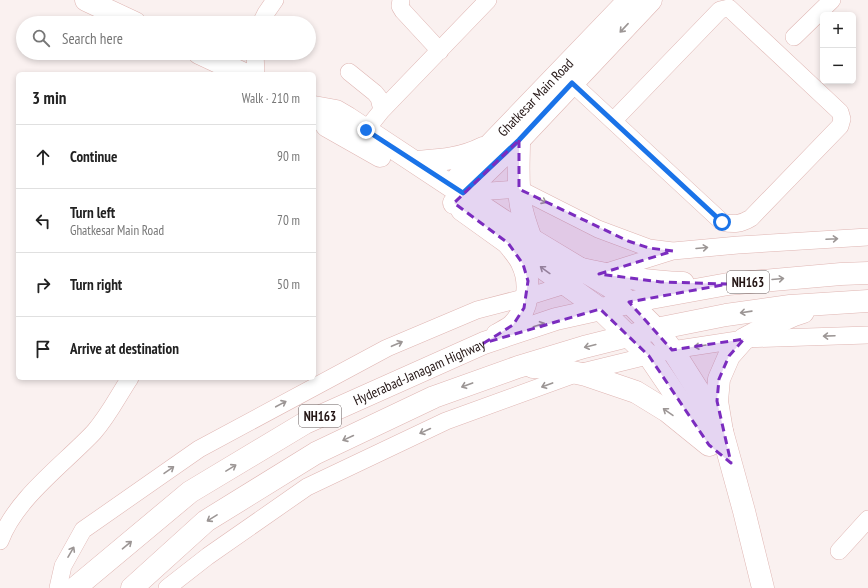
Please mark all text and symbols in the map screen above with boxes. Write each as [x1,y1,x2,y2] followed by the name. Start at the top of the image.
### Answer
[820,12,856,84] map controls
[820,12,856,48] button: +
[16,16,316,60] search box
[619,23,629,33] one-way arrow
[30,27,52,49] icon: search
[62,29,123,48] text: Search here
[820,48,856,84] button: −
[494,55,577,140] street label: Ghatkesar Main Road
[32,87,66,109] text: 3 min
[242,90,300,107] text: Walk · 210 m
[357,121,375,139] route end
[32,146,54,168] icon: ahead
[70,147,117,166] text: Continue
[277,148,300,165] text: 90 m
[535,197,547,204] one-way arrow
[70,203,115,222] text: Turn left
[32,210,54,232] icon: left
[277,212,300,229] text: 70 m
[713,213,731,231] route start
[70,222,164,239] text: Ghatkesar Main Road
[825,236,838,243] one-way arrow
[695,244,708,252] one-way arrow
[540,266,551,274] one-way arrow
[727,271,769,293] road number: NH163
[32,274,54,296] icon: right
[70,275,122,294] text: Turn right
[277,276,300,293] text: 50 m
[771,276,784,283] one-way arrow
[740,308,753,316] one-way arrow
[532,321,544,329] one-way arrow
[823,332,836,340] one-way arrow
[351,334,489,409] street label: Hyderabad-Janagam Highway
[32,338,54,360] icon: arrive
[70,339,179,358] text: Arrive at destination
[390,340,402,347] one-way arrow
[584,342,597,350] one-way arrow
[694,342,707,350] one-way arrow
[541,381,553,389] one-way arrow
[461,382,473,390] one-way arrow
[275,400,287,408] one-way arrow
[299,405,341,427] road number: NH163
[662,408,673,416] one-way arrow
[420,428,432,435] one-way arrow
[342,435,354,442] one-way arrow
[225,463,237,471] one-way arrow
[163,465,174,474] one-way arrow
[207,514,218,522] one-way arrow
[121,541,132,550] one-way arrow
[67,546,75,558] one-way arrow

